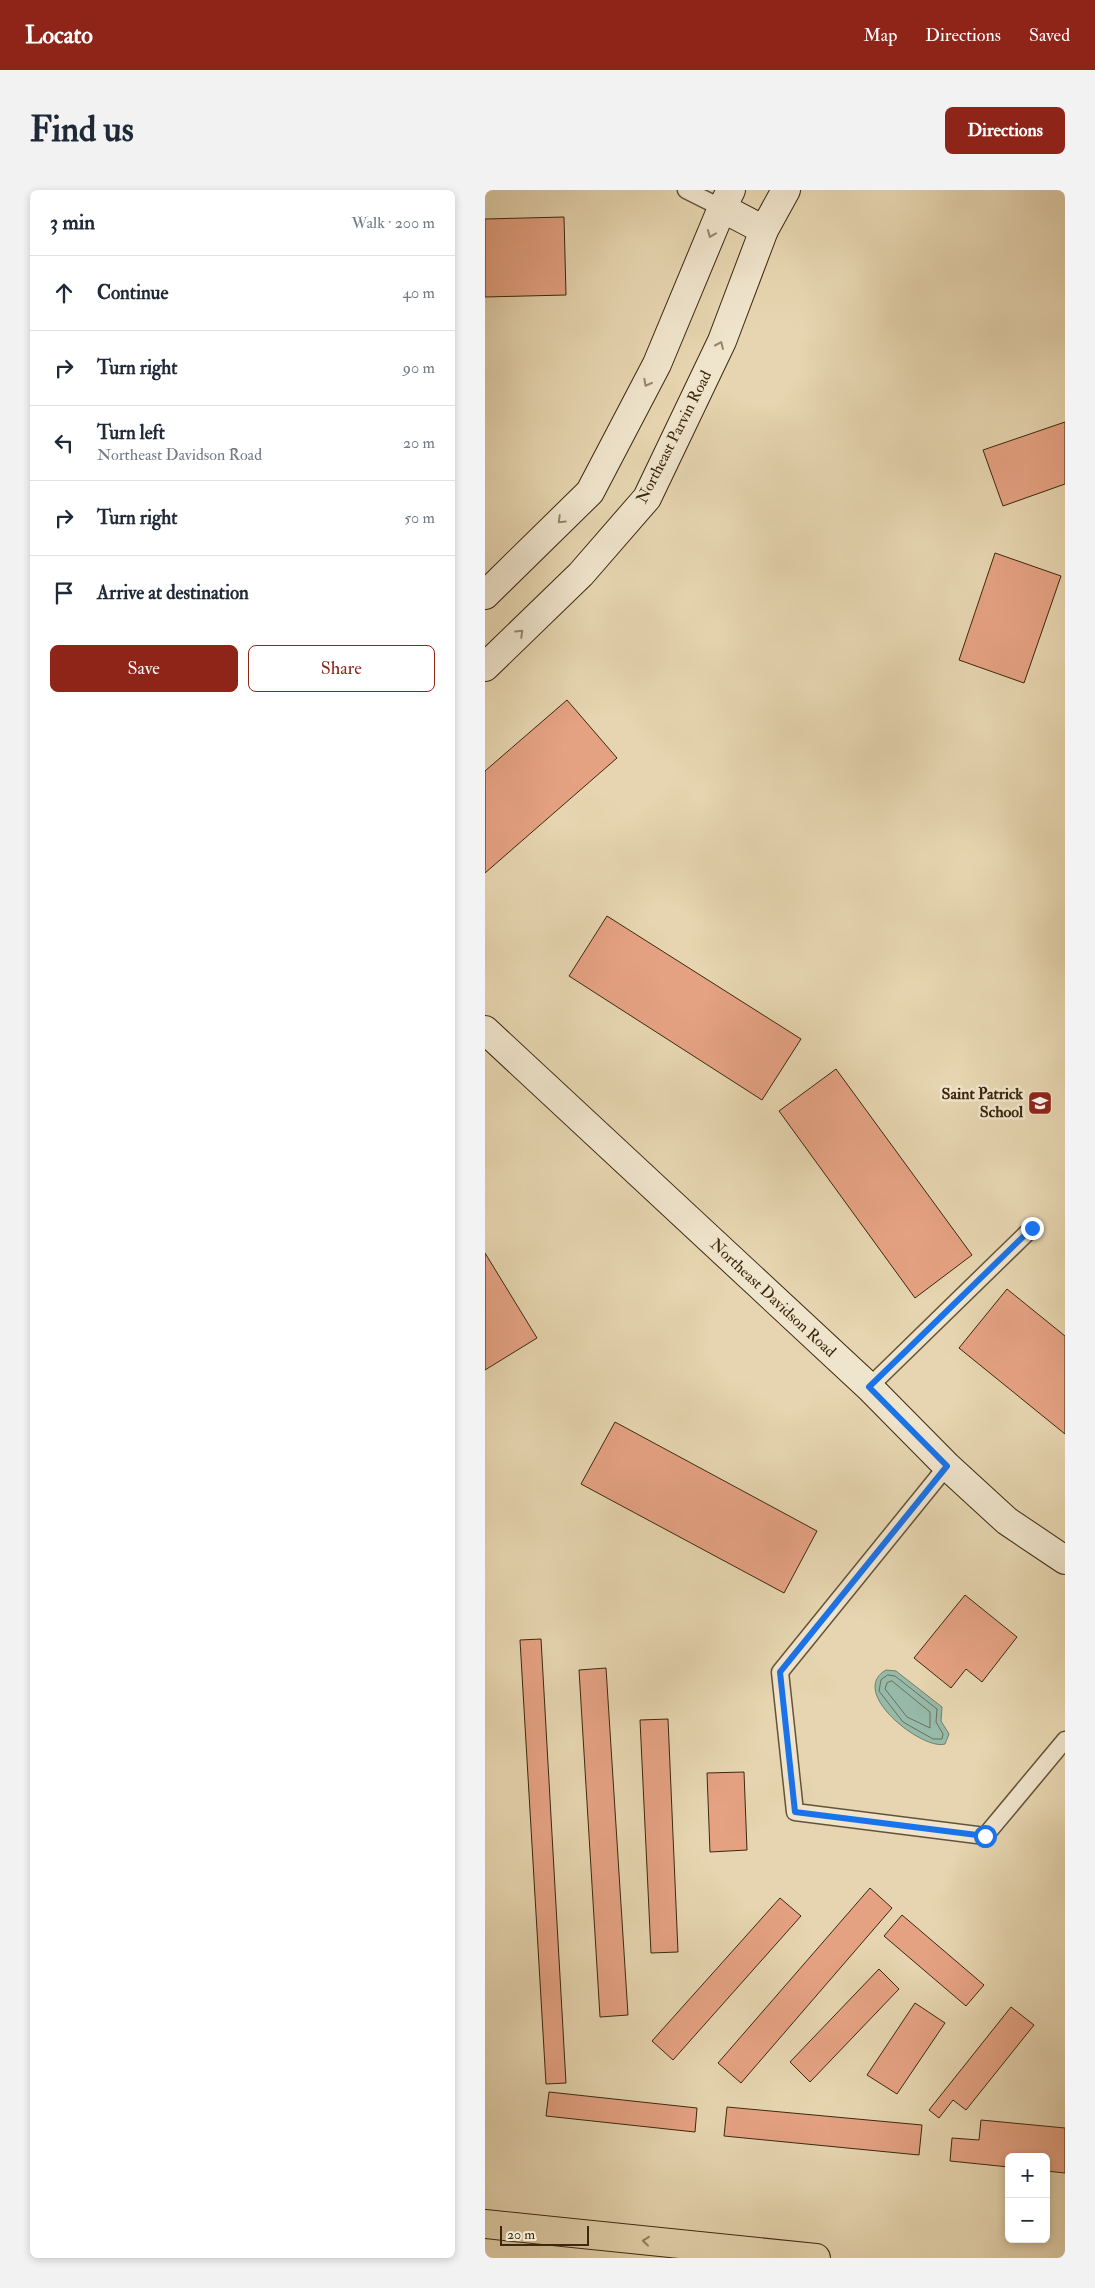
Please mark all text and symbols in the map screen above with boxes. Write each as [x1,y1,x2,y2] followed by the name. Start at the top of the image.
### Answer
[25,20,93,51] text: Locato
[864,24,897,47] text: Map
[925,24,1001,47] text: Directions
[1029,24,1070,47] text: Saved
[945,107,1065,154] button: Directions
[30,108,134,152] text: Find us
[50,209,95,236] text: 3 min
[352,213,435,233] text: Walk · 200 m
[706,229,717,238] one-way arrow
[50,279,78,307] icon: ahead
[97,281,168,305] text: Continue
[402,283,435,303] text: 40 m
[713,341,724,350] one-way arrow
[50,354,78,382] icon: right
[97,356,177,380] text: Turn right
[403,358,435,378] text: 90 m
[632,367,716,507] street label: Northeast Parvin Road
[643,378,653,387] one-way arrow
[97,421,165,445] text: Turn left
[50,429,78,457] icon: left
[403,433,435,453] text: 20 m
[97,445,262,465] text: Northeast Davidson Road
[50,504,78,532] icon: right
[97,506,177,530] text: Turn right
[404,508,435,528] text: 50 m
[558,514,567,523] one-way arrow
[50,579,78,607] icon: arrive
[97,581,249,605] text: Arrive at destination
[514,630,523,639] one-way arrow
[50,645,238,692] button: Save
[248,645,435,692] button: Share
[942,1084,1024,1122] place label: Saint Patrick School
[1027,1090,1053,1116] school or university icon: Saint Patrick School
[1021,1217,1044,1240] route end
[706,1234,840,1362] street label: Northeast Davidson Road
[974,1825,997,1848] route start
[1005,2153,1050,2243] map controls
[1005,2153,1050,2198] button: +
[1005,2198,1050,2243] button: −
[500,2223,589,2246] scale bar
[507,2226,535,2243] text: 20 m
[641,2236,649,2247] one-way arrow

